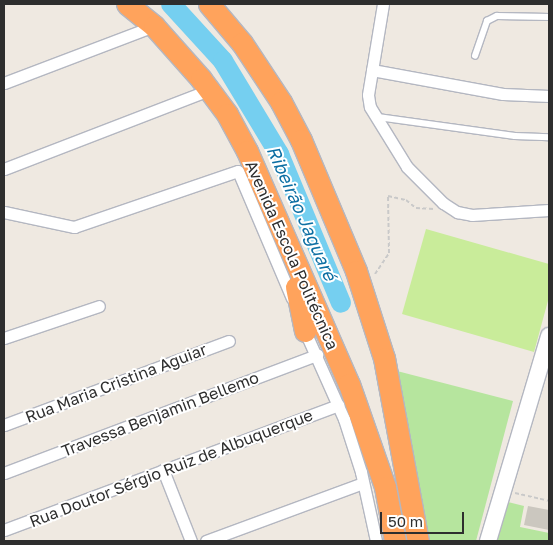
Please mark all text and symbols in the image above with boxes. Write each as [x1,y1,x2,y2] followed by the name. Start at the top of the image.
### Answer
[263,142,341,284] water label: Ribeirão Jaguaré
[242,157,342,353] street label: Avenida Escola Politécnica
[23,339,209,427] street label: Rua Maria Cristina Aguiar
[59,367,261,461] street label: Travessa Benjamin Bellemo
[27,405,315,531] street label: Rua Doutor Sérgio Ruiz de Albuquerque
[383,502,467,534] scale bar
[388,512,423,530] text: 50 m

